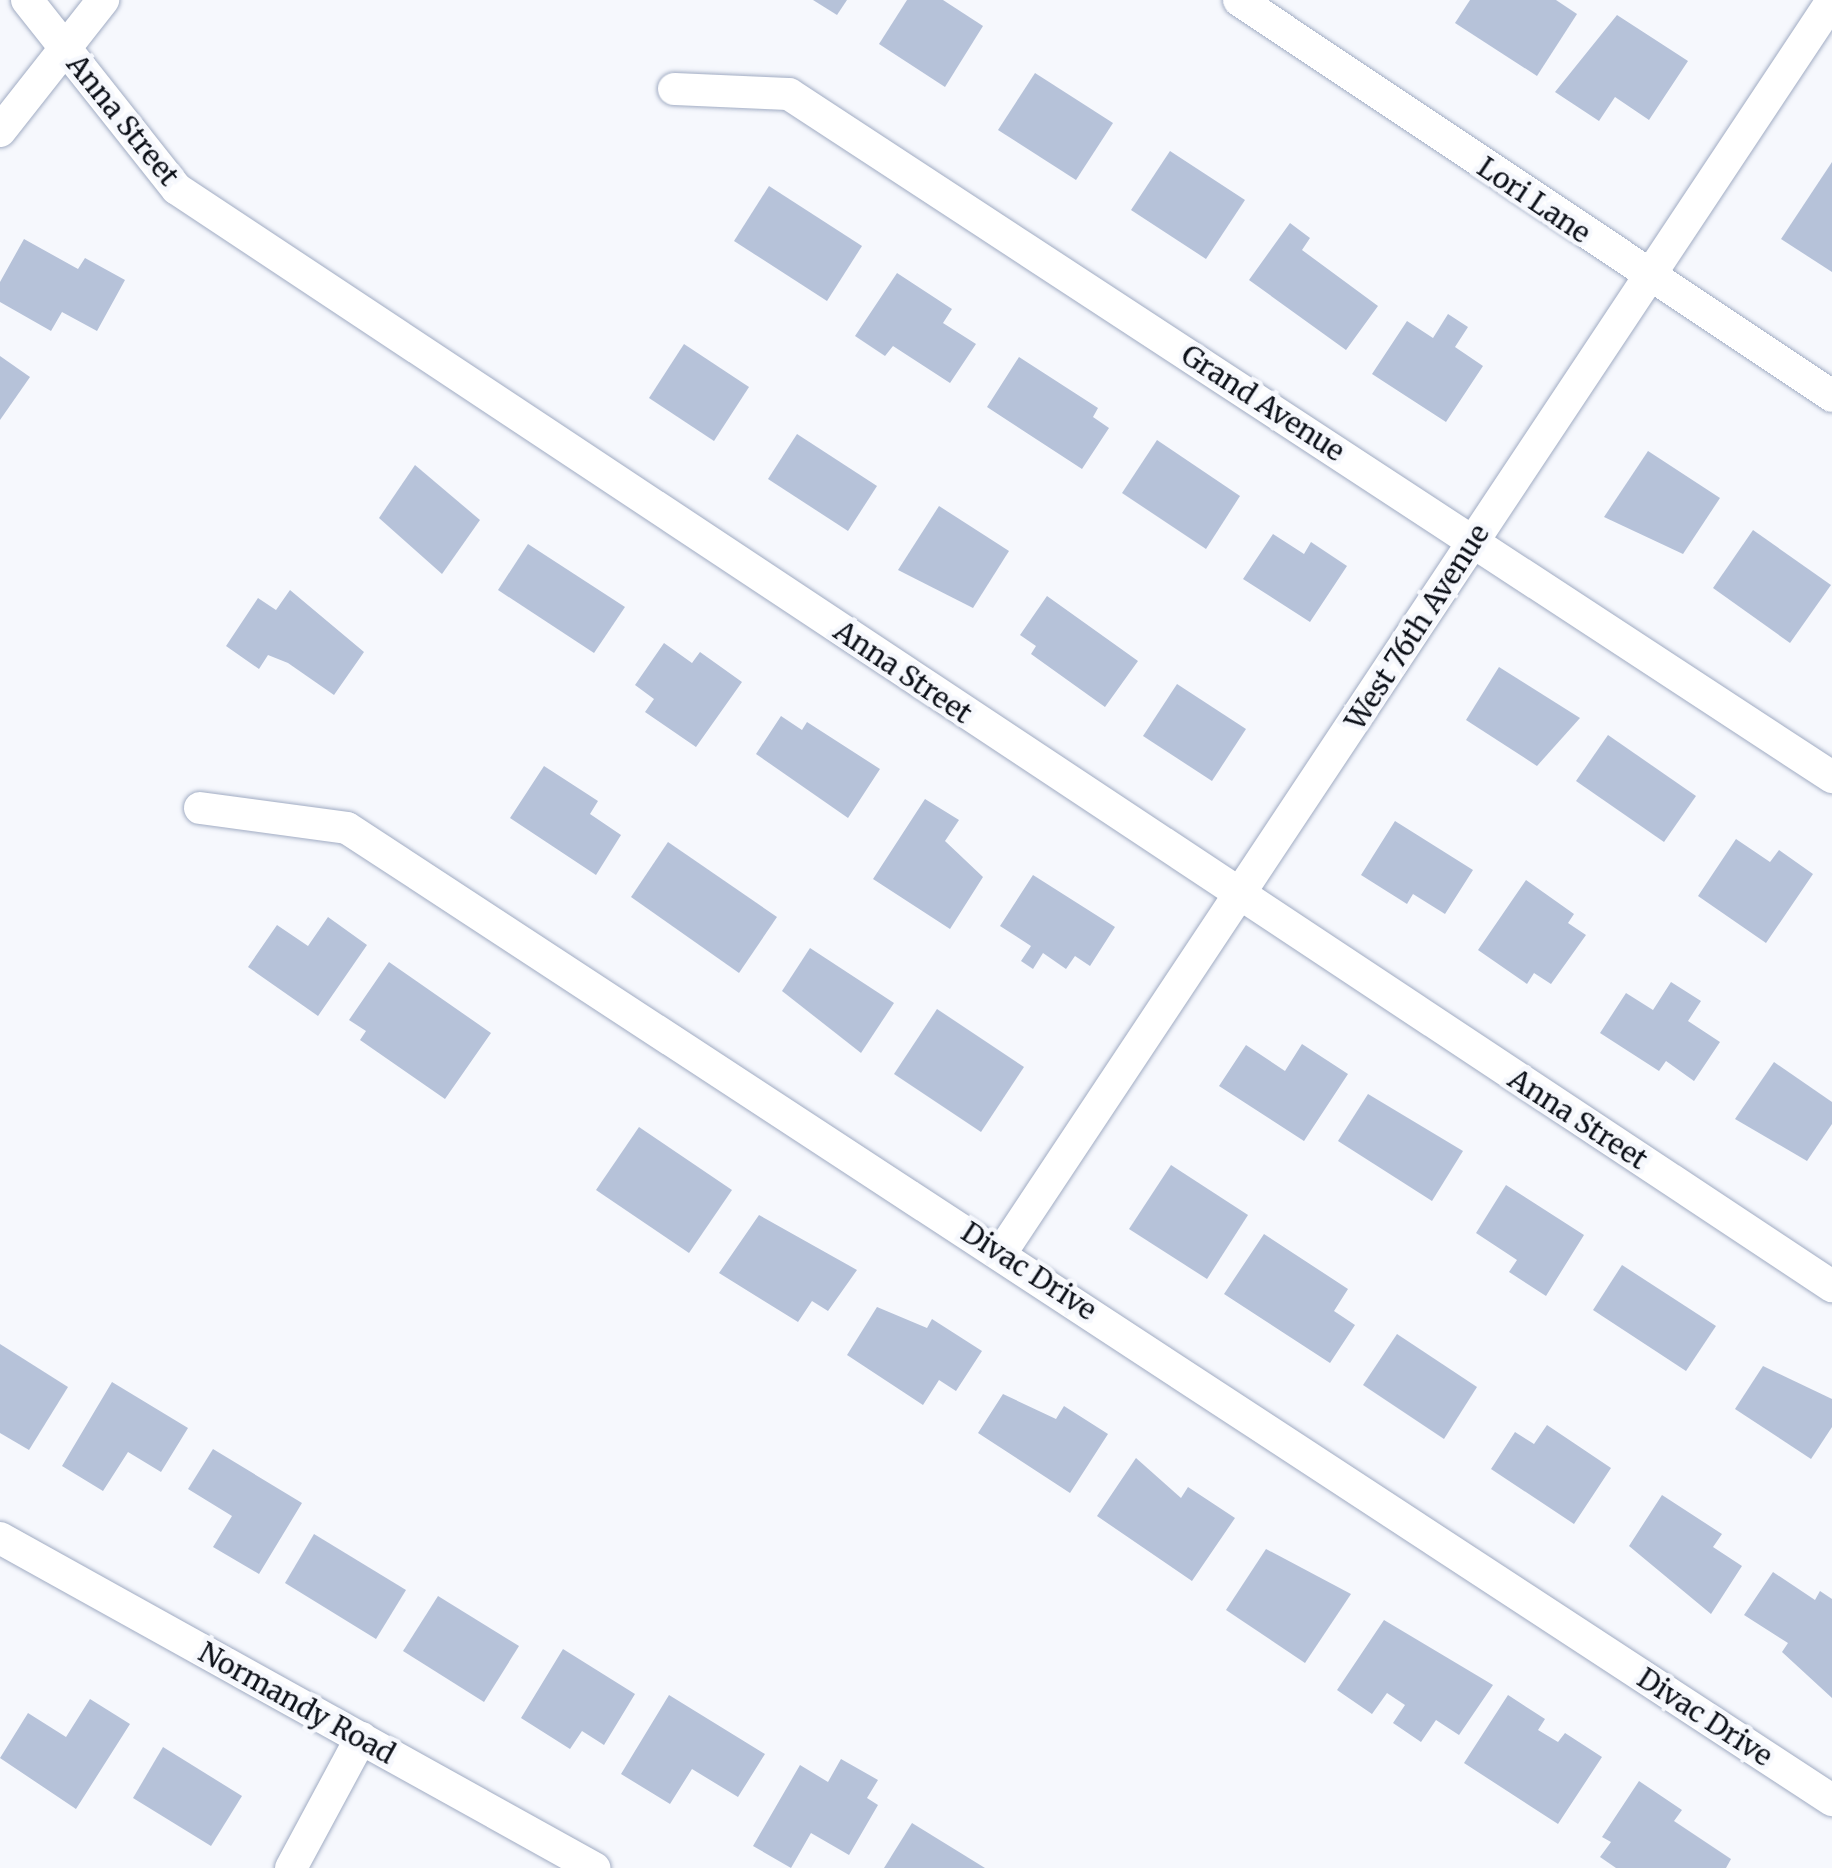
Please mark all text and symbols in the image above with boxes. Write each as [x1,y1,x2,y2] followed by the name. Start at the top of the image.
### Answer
[60,48,186,192] street label: Anna Street
[1471,150,1597,250] street label: Lori Lane
[1175,338,1351,468] street label: Grand Avenue
[1338,518,1496,736] street label: West 76th Avenue
[828,614,978,730] street label: Anna Street
[1502,1062,1654,1176] street label: Anna Street
[955,1215,1103,1327] street label: Divac Drive
[193,1635,401,1771] street label: Normandy Road
[1631,1661,1779,1773] street label: Divac Drive

